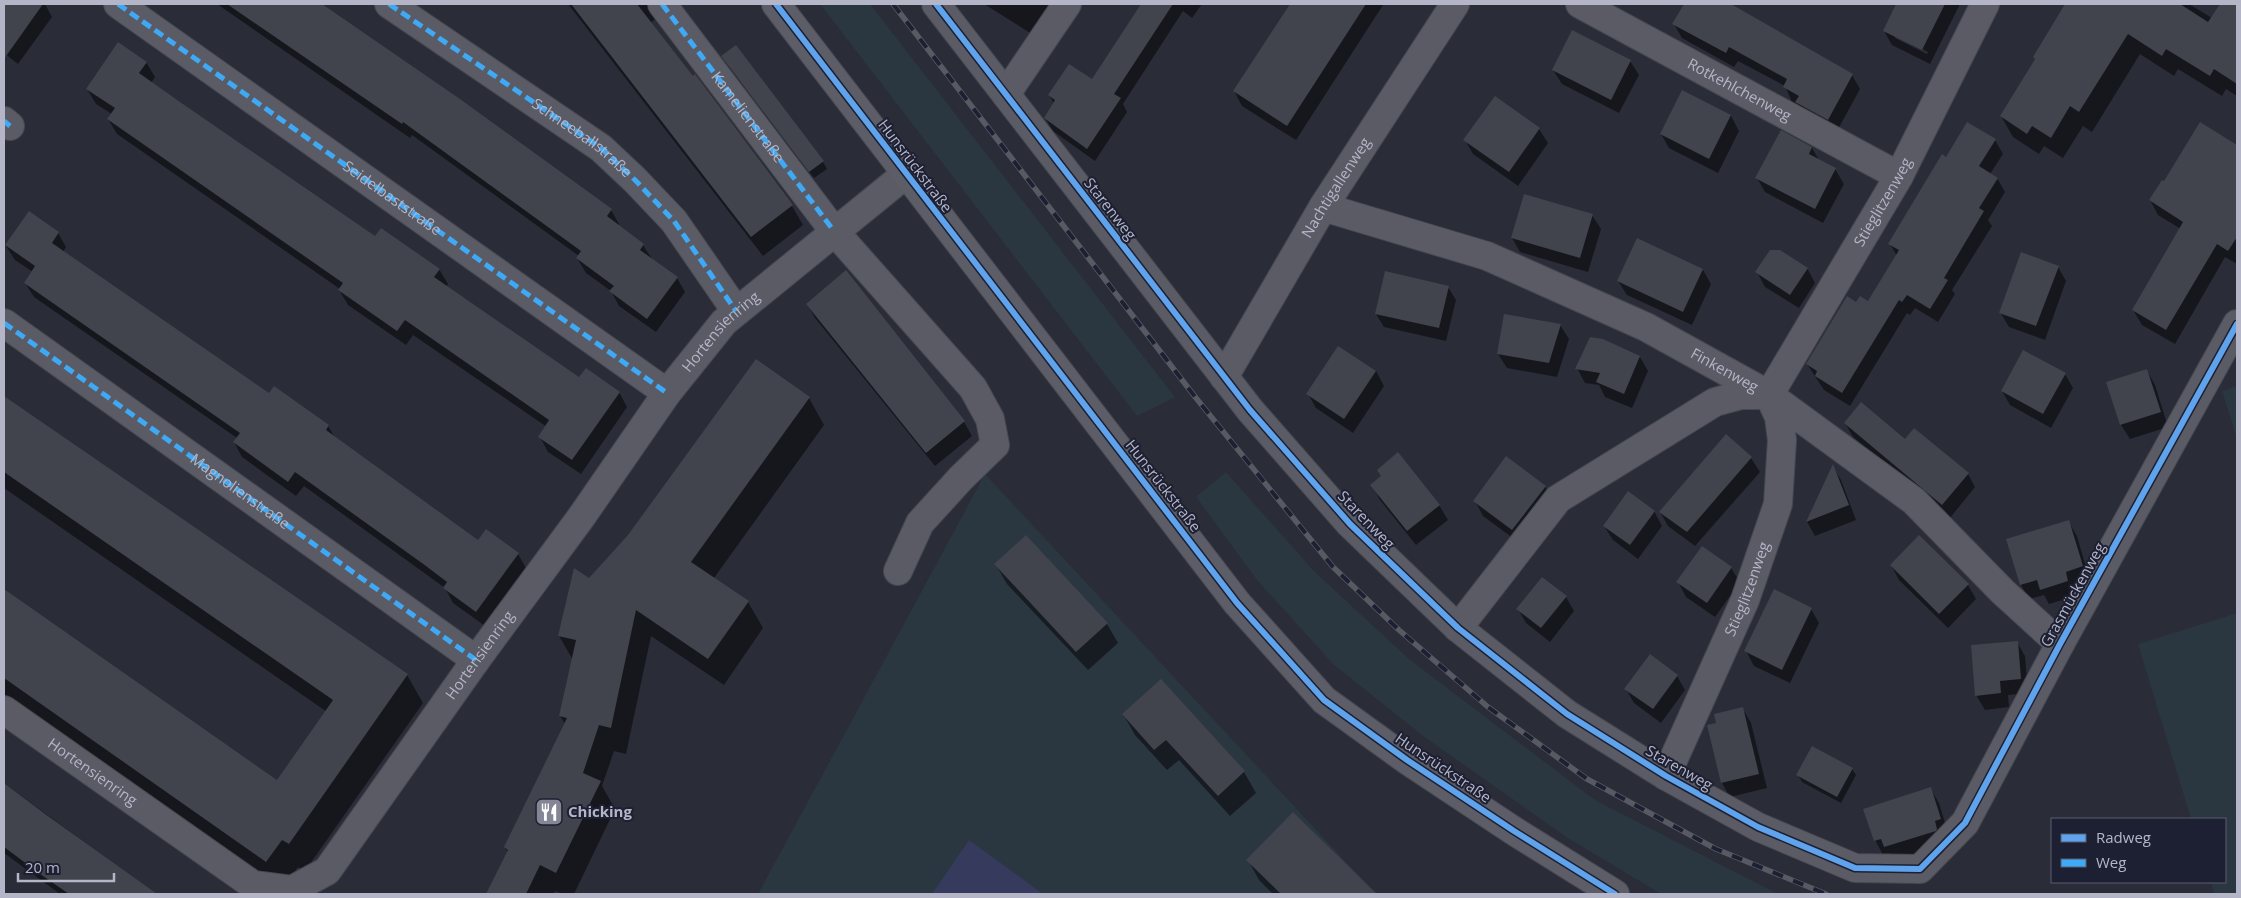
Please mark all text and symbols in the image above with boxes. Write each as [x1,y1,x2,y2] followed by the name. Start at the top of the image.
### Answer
[1684,53,1795,125] street label: Rotkehlchenweg
[707,67,790,166] street label: Kamelienstraße
[528,93,637,181] street label: Schneeballstraße
[874,115,957,216] street label: Hunsrückstraße
[1296,133,1375,241] street label: Nachtigallenweg
[1848,154,1916,250] street label: Stieglitzenweg
[339,156,446,239] street label: Seidelbaststraße
[1080,173,1141,244] street label: Starenweg
[677,286,763,376] street label: Hortensienring
[1688,343,1762,396] street label: Finkenweg
[1122,435,1206,536] street label: Hunsrückstraße
[187,448,295,533] street label: Magnolienstraße
[1334,486,1400,553] street label: Starenweg
[1719,539,1773,639] street label: Stieglitzenweg
[2035,539,2109,650] street label: Grasmückenweg
[440,606,518,703] street label: Hortensienring
[1392,728,1495,807] street label: Hunsrückstraße
[44,733,142,810] street label: Hortensienring
[1643,740,1716,794] street label: Starenweg
[534,797,564,827] restaurant icon: Chicking
[568,801,632,821] place label: Chicking
[2051,818,2226,883] legend
[2096,827,2151,847] text: Radweg
[18,850,114,882] scale bar
[2096,852,2126,872] text: Weg
[25,857,60,877] text: 20 m

